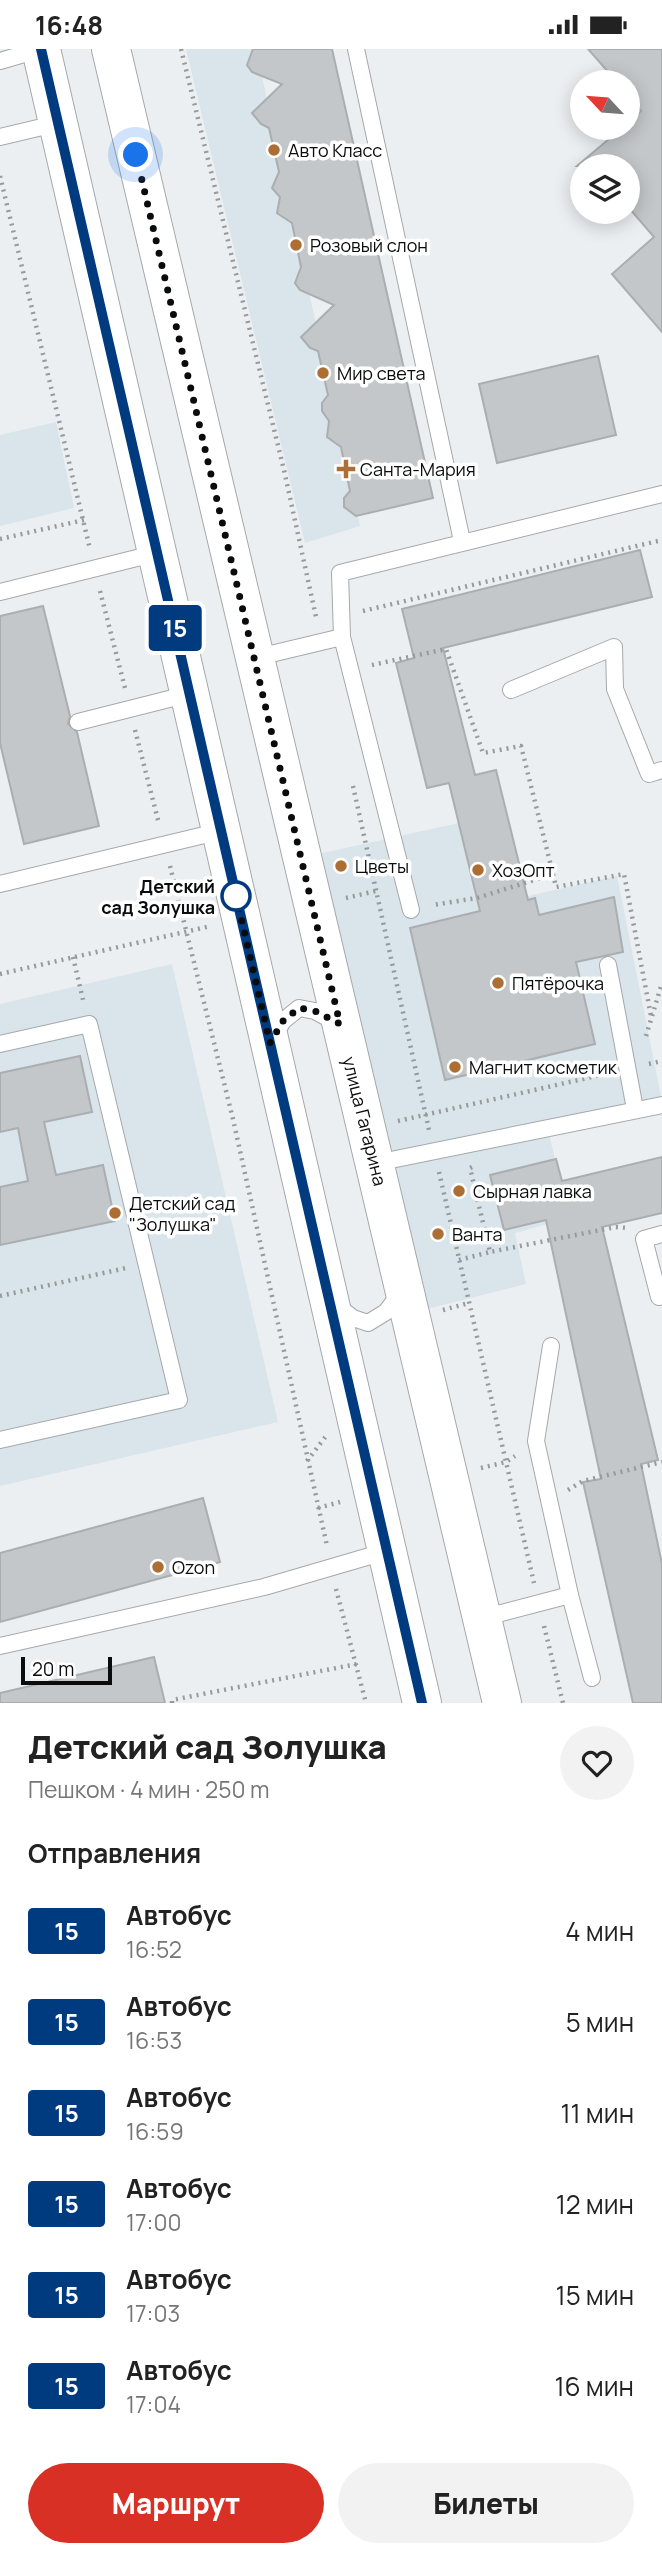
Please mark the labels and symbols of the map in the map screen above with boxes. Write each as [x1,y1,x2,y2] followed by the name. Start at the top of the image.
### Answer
[570,70,640,140] north arrow
[118,137,153,172] your location
[288,138,382,162] place label: Авто Класс
[266,142,282,158] marker: Авто Класс
[310,233,428,257] place label: Розовый слон
[288,237,304,253] marker: Розовый слон
[337,361,425,385] place label: Мир света
[315,365,331,381] marker: Мир света
[360,457,476,481] place label: Санта-Мария
[338,461,354,477] marker: Санта-Мария
[144,605,206,651] line badge: 15
[355,854,409,878] place label: Цветы
[333,858,349,874] marker: Цветы
[492,858,555,882] place label: ХозОпт
[470,862,486,878] marker: ХозОпт
[101,874,215,919] place label: Детский сад Золушка
[221,881,251,911] marker: Детский сад Золушка
[512,971,604,995] place label: Пятёрочка
[490,975,506,991] marker: Пятёрочка
[337,1054,393,1188] street label: улица Гагарина
[469,1055,618,1079] place label: Магнит косметик
[447,1059,463,1075] marker: Магнит косметик
[473,1179,592,1203] place label: Сырная лавка
[451,1183,467,1199] marker: Сырная лавка
[129,1191,235,1236] place label: Детский сад "Золушка"
[107,1205,123,1221] marker: Детский сад "Золушка"
[452,1222,502,1246] place label: Ванта
[430,1226,446,1242] marker: Ванта
[172,1555,215,1579] place label: Ozon
[150,1559,166,1575] marker: Ozon
[21,1654,112,1686] scale bar

